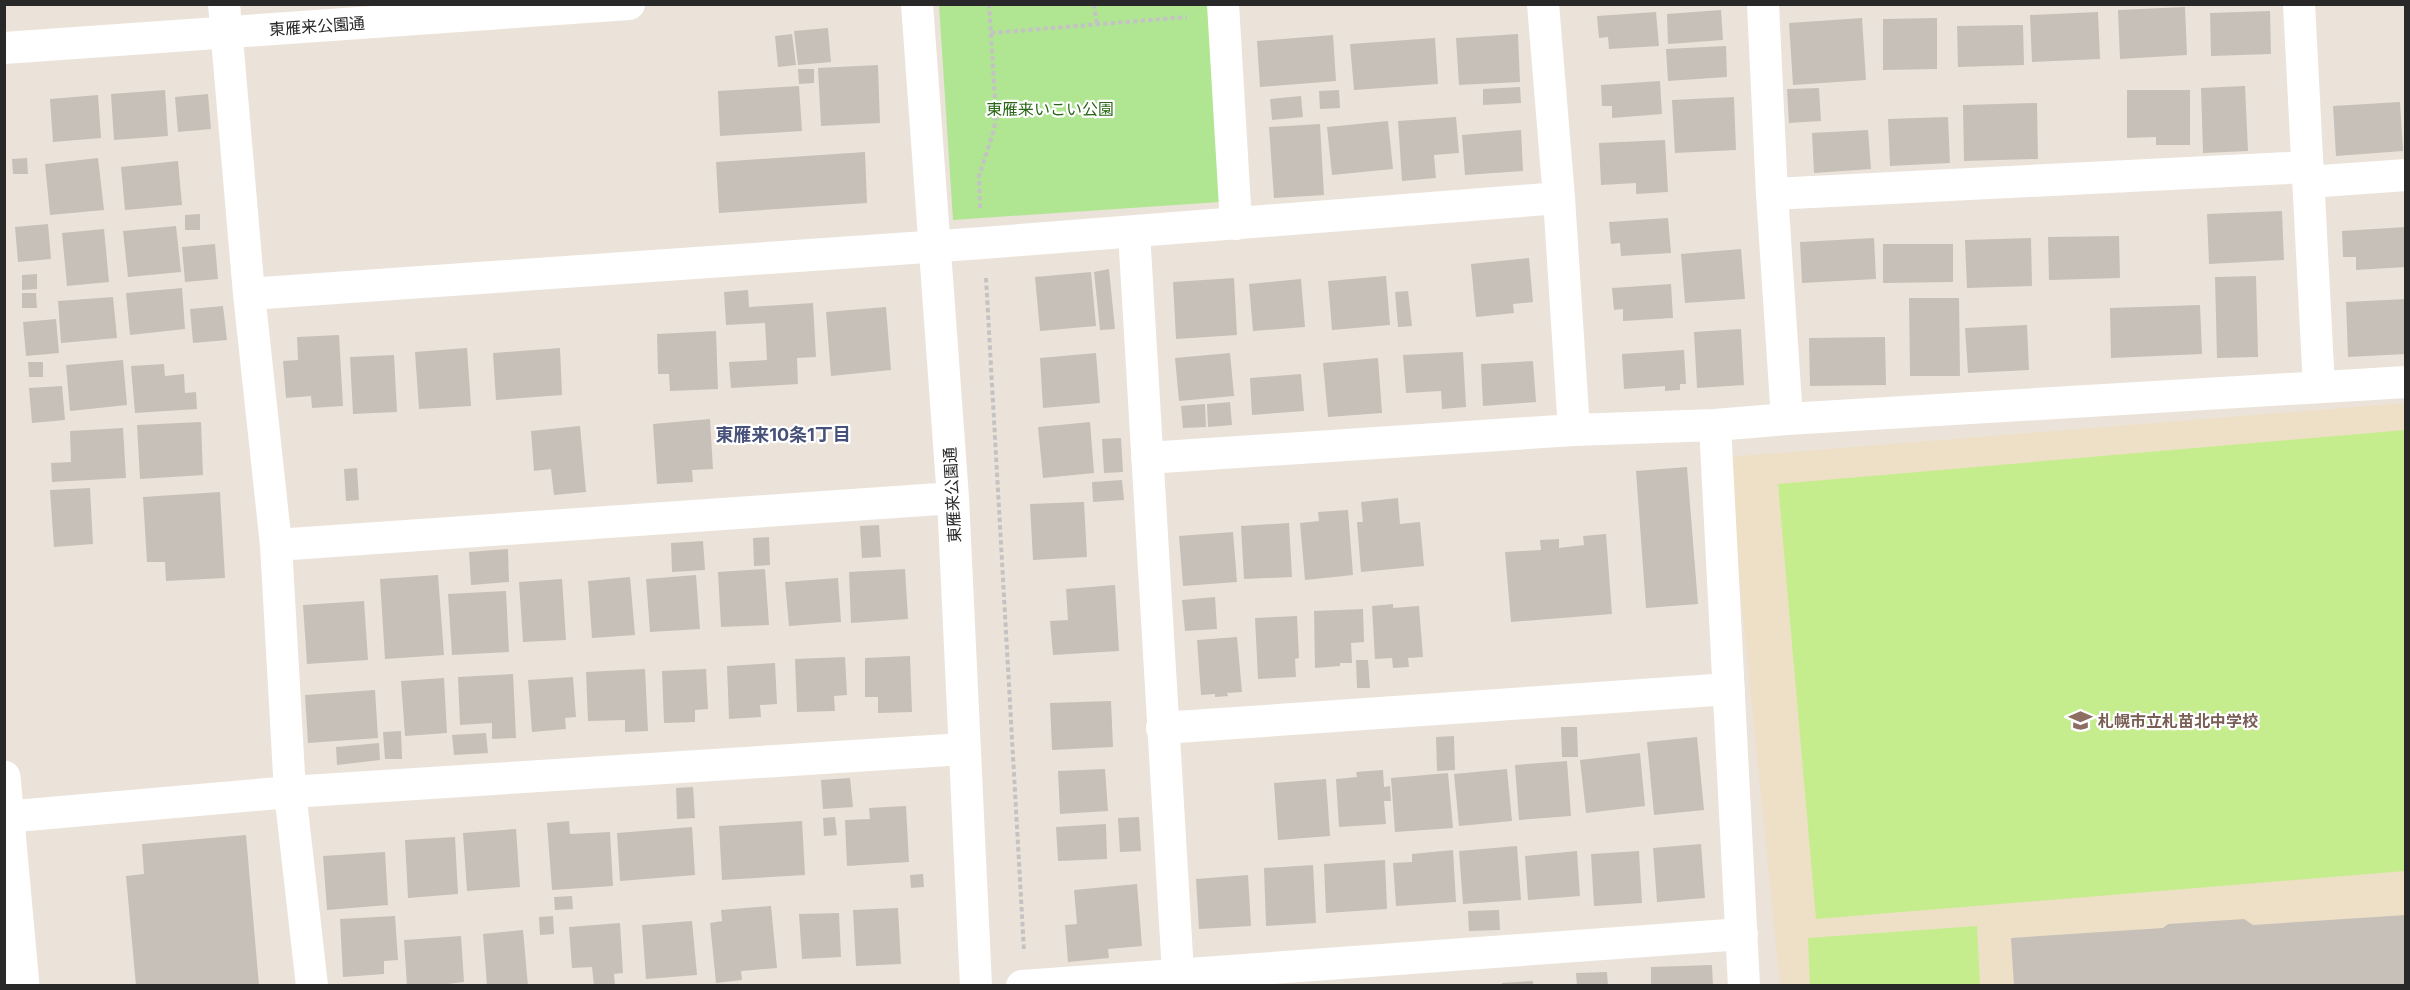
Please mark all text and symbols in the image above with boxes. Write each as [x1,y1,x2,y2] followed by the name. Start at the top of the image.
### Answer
[268,13,366,39] street label: 東雁来公園通
[986,99,1114,119] park label: 東雁来いこい公園
[715,424,851,445] district label: 東雁来10条1丁目
[940,447,964,543] street label: 東雁来公園通
[2067,708,2093,734] school or university icon: 札幌市立札苗北中学校
[2098,711,2258,731] place label: 札幌市立札苗北中学校

